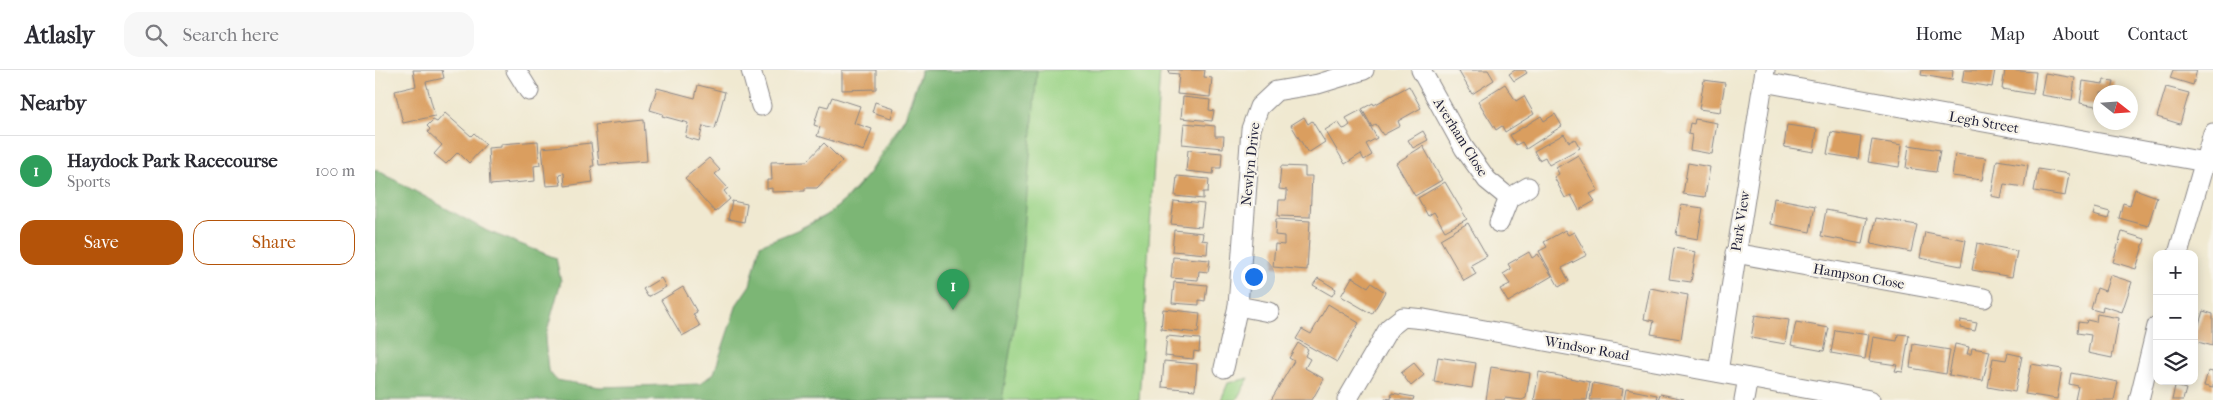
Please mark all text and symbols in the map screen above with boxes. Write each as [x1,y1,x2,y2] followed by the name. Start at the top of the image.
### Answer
[124,12,474,57] search box
[25,21,94,49] text: Atlasly
[142,21,170,49] icon: search
[182,24,279,46] text: Search here
[1915,24,1962,45] text: Home
[1990,24,2025,45] text: Map
[2053,24,2099,45] text: About
[2127,24,2188,45] text: Contact
[2093,85,2138,130] north arrow
[20,91,86,115] text: Nearby
[1429,94,1492,180] street label: Averham Close
[1948,108,2020,137] street label: Legh Street
[1238,121,1263,207] street label: Newlyn Drive
[67,150,278,172] text: Haydock Park Racecourse
[33,161,39,180] text: 1
[315,161,355,180] text: 100 m
[67,172,110,191] text: Sports
[1727,189,1754,253] street label: Park View
[20,220,183,265] button: Save
[193,220,355,265] button: Share
[2153,250,2198,385] map controls
[2153,250,2198,295] button: +
[1812,260,1906,293] street label: Hampson Close
[1241,264,1267,290] your location
[937,269,969,310] pin: 1
[2153,295,2198,340] button: −
[1542,333,1631,364] street label: Windsor Road
[2153,340,2198,385] button: layers

